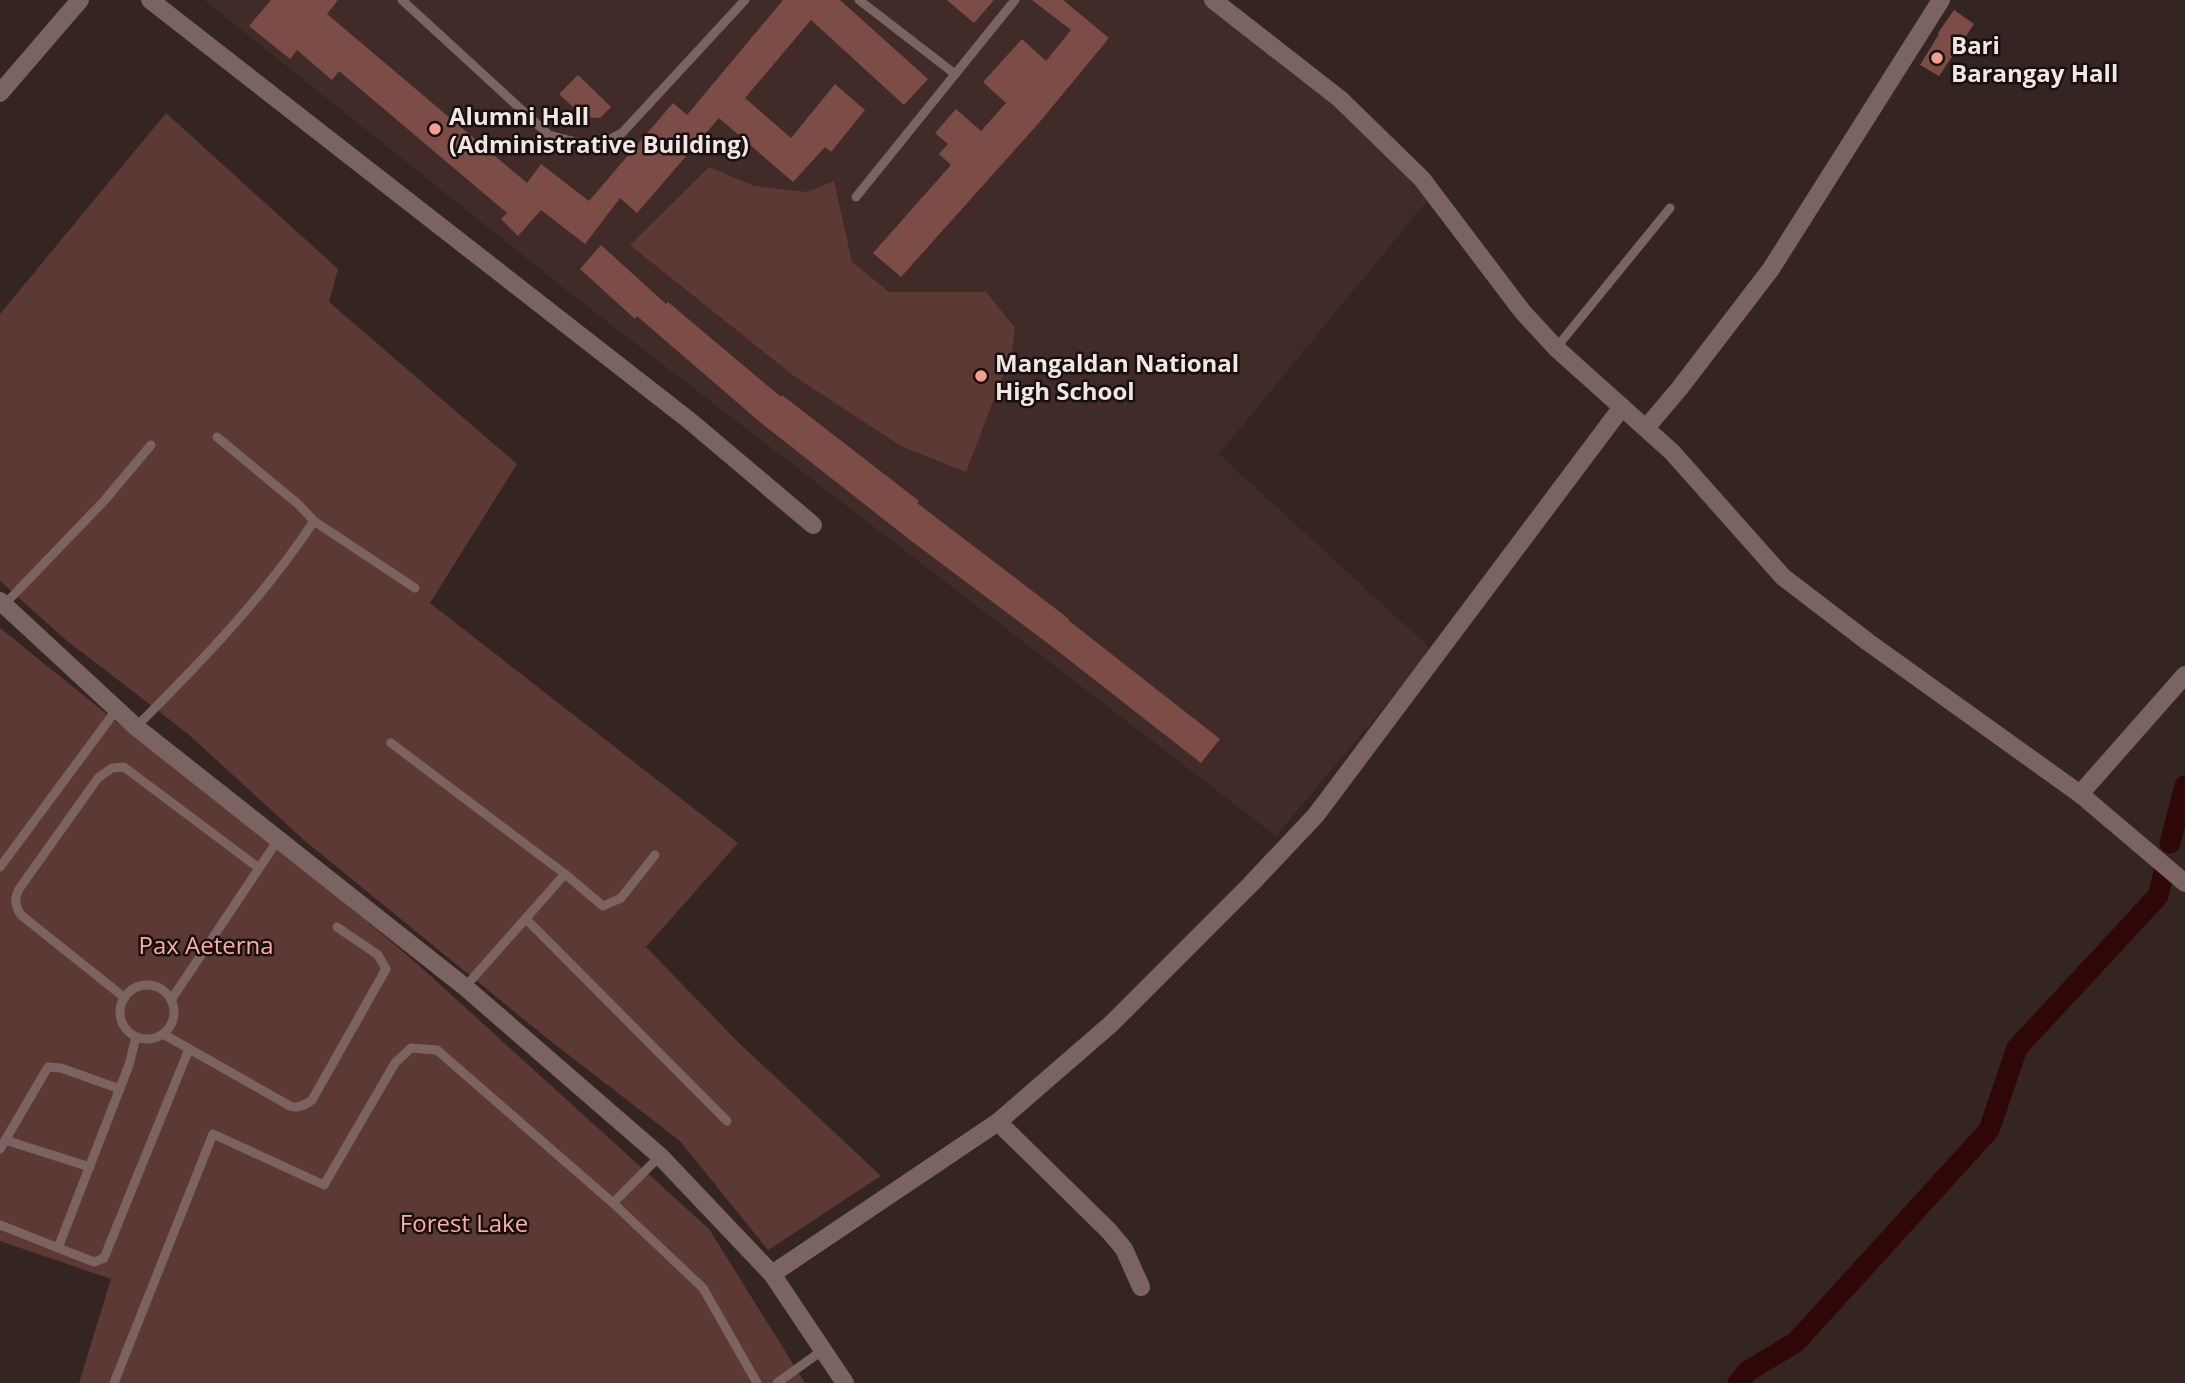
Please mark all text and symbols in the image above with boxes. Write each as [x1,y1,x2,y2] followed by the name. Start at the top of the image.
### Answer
[1951,28,2118,89] place label: Bari Barangay Hall
[1929,50,1945,66] marker: Bari Barangay Hall
[449,99,749,160] place label: Alumni Hall (Administrative Building)
[427,121,443,137] marker: Alumni Hall (Administrative Building)
[995,346,1239,407] place label: Mangaldan National High School
[973,368,989,384] marker: Mangaldan National High School
[138,928,274,961] park label: Pax Aeterna
[400,1206,528,1239] park label: Forest Lake

